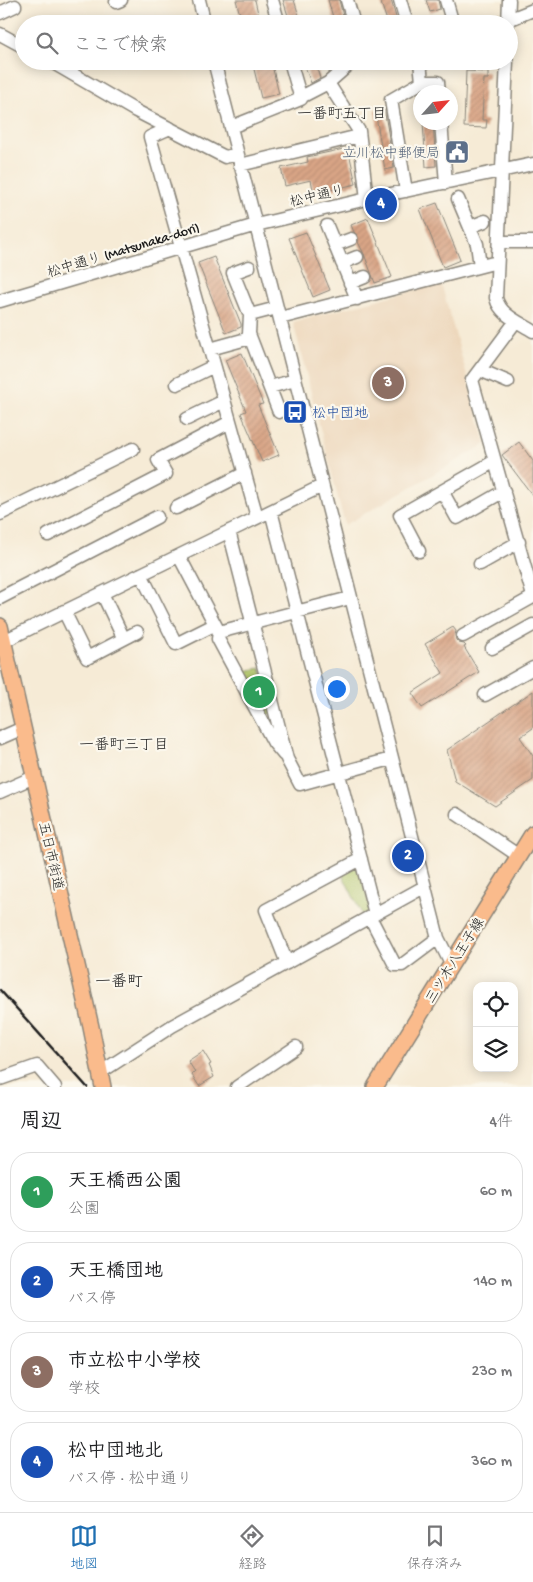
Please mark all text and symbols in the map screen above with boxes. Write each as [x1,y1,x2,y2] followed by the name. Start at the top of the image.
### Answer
[15,15,518,70] search box
[33,29,61,57] icon: search
[73,35,168,58] text: ここで検索
[413,85,458,130] north arrow
[297,106,387,124] district label: 一番町五丁目
[444,139,470,165] public building icon: 立川松中郵便局
[342,146,440,163] place label: 立川松中郵便局
[288,183,347,212] street label: 松中通り
[365,185,397,223] pin: 4
[45,220,202,283] street label: 松中通り (Matsunaka-dori)
[372,364,404,402] pin: 3
[282,399,308,425] bus stop icon: 松中団地
[312,406,368,423] place label: 松中団地
[243,673,275,711] pin: 1
[324,676,350,702] your location
[79,737,169,755] district label: 一番町三丁目
[33,821,66,893] street label: 五日市街道
[392,837,424,875] pin: 2
[423,915,489,1007] street label: 三ツ木八王子線
[95,973,143,993] district label: 一番町
[473,982,518,1072] map controls
[473,982,518,1027] button: locate
[473,1027,518,1072] button: layers
[20,1111,62,1136] text: 周辺
[489,1114,513,1133] text: 4件
[68,1171,182,1194] text: 天王橋西公園
[34,1183,40,1202] text: 1
[480,1183,512,1202] text: 60 m
[68,1201,100,1220] text: 公園
[68,1261,163,1284] text: 天王橋団地
[33,1273,41,1292] text: 2
[474,1273,512,1292] text: 140 m
[68,1291,116,1310] text: バス停
[68,1351,201,1374] text: 市立松中小学校
[33,1363,41,1382] text: 3
[472,1363,512,1382] text: 230 m
[68,1381,100,1400] text: 学校
[68,1441,163,1464] text: 松中団地北
[33,1453,41,1472] text: 4
[471,1453,512,1472] text: 360 m
[68,1471,193,1490] text: バス停 · 松中通り
[70,1522,98,1574] tab: 地図
[238,1522,266,1574] tab: 経路
[407,1522,463,1574] tab: 保存済み

